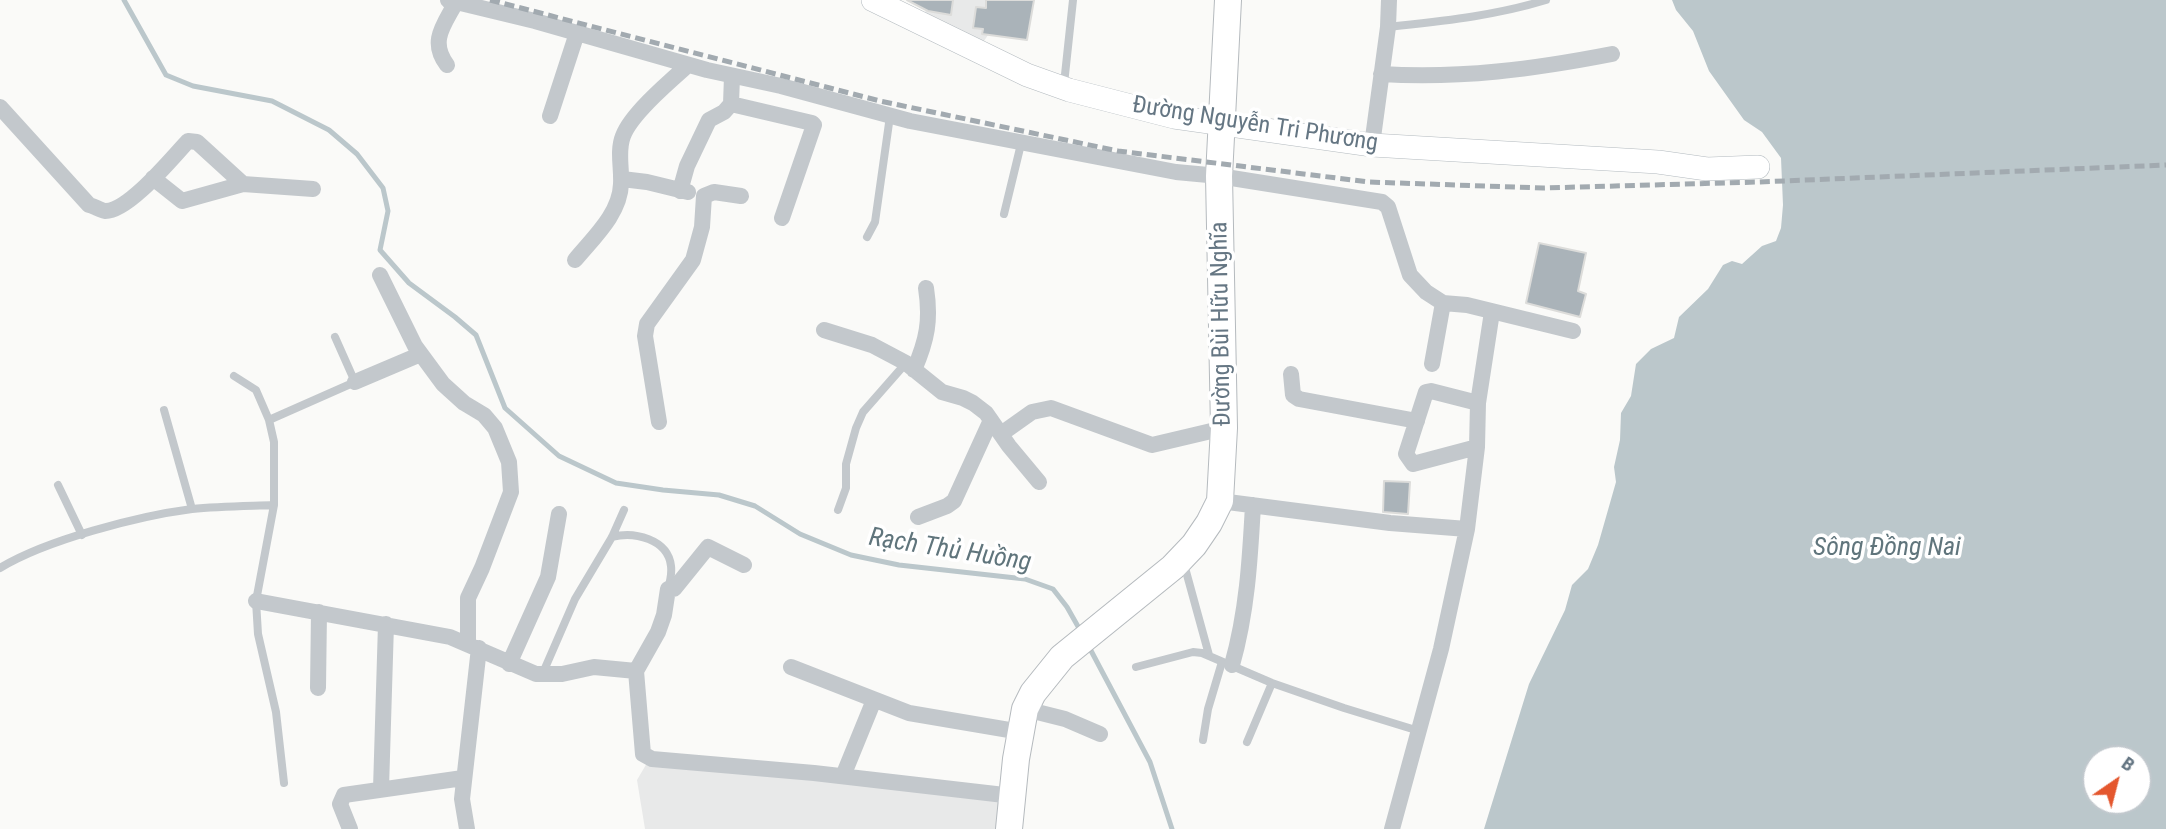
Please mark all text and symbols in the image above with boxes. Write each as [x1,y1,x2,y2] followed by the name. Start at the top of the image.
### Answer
[1130,91,1380,159] street label: Đường Nguyễn Tri Phương
[1206,221,1238,427] street label: Đường Bùi Hữu Nghĩa
[867,523,1033,579] water label: Rạch Thủ Huồng
[1813,532,1961,564] water label: Sông Đồng Nai
[2082,745,2152,815] north arrow
[2117,752,2139,777] text: B

